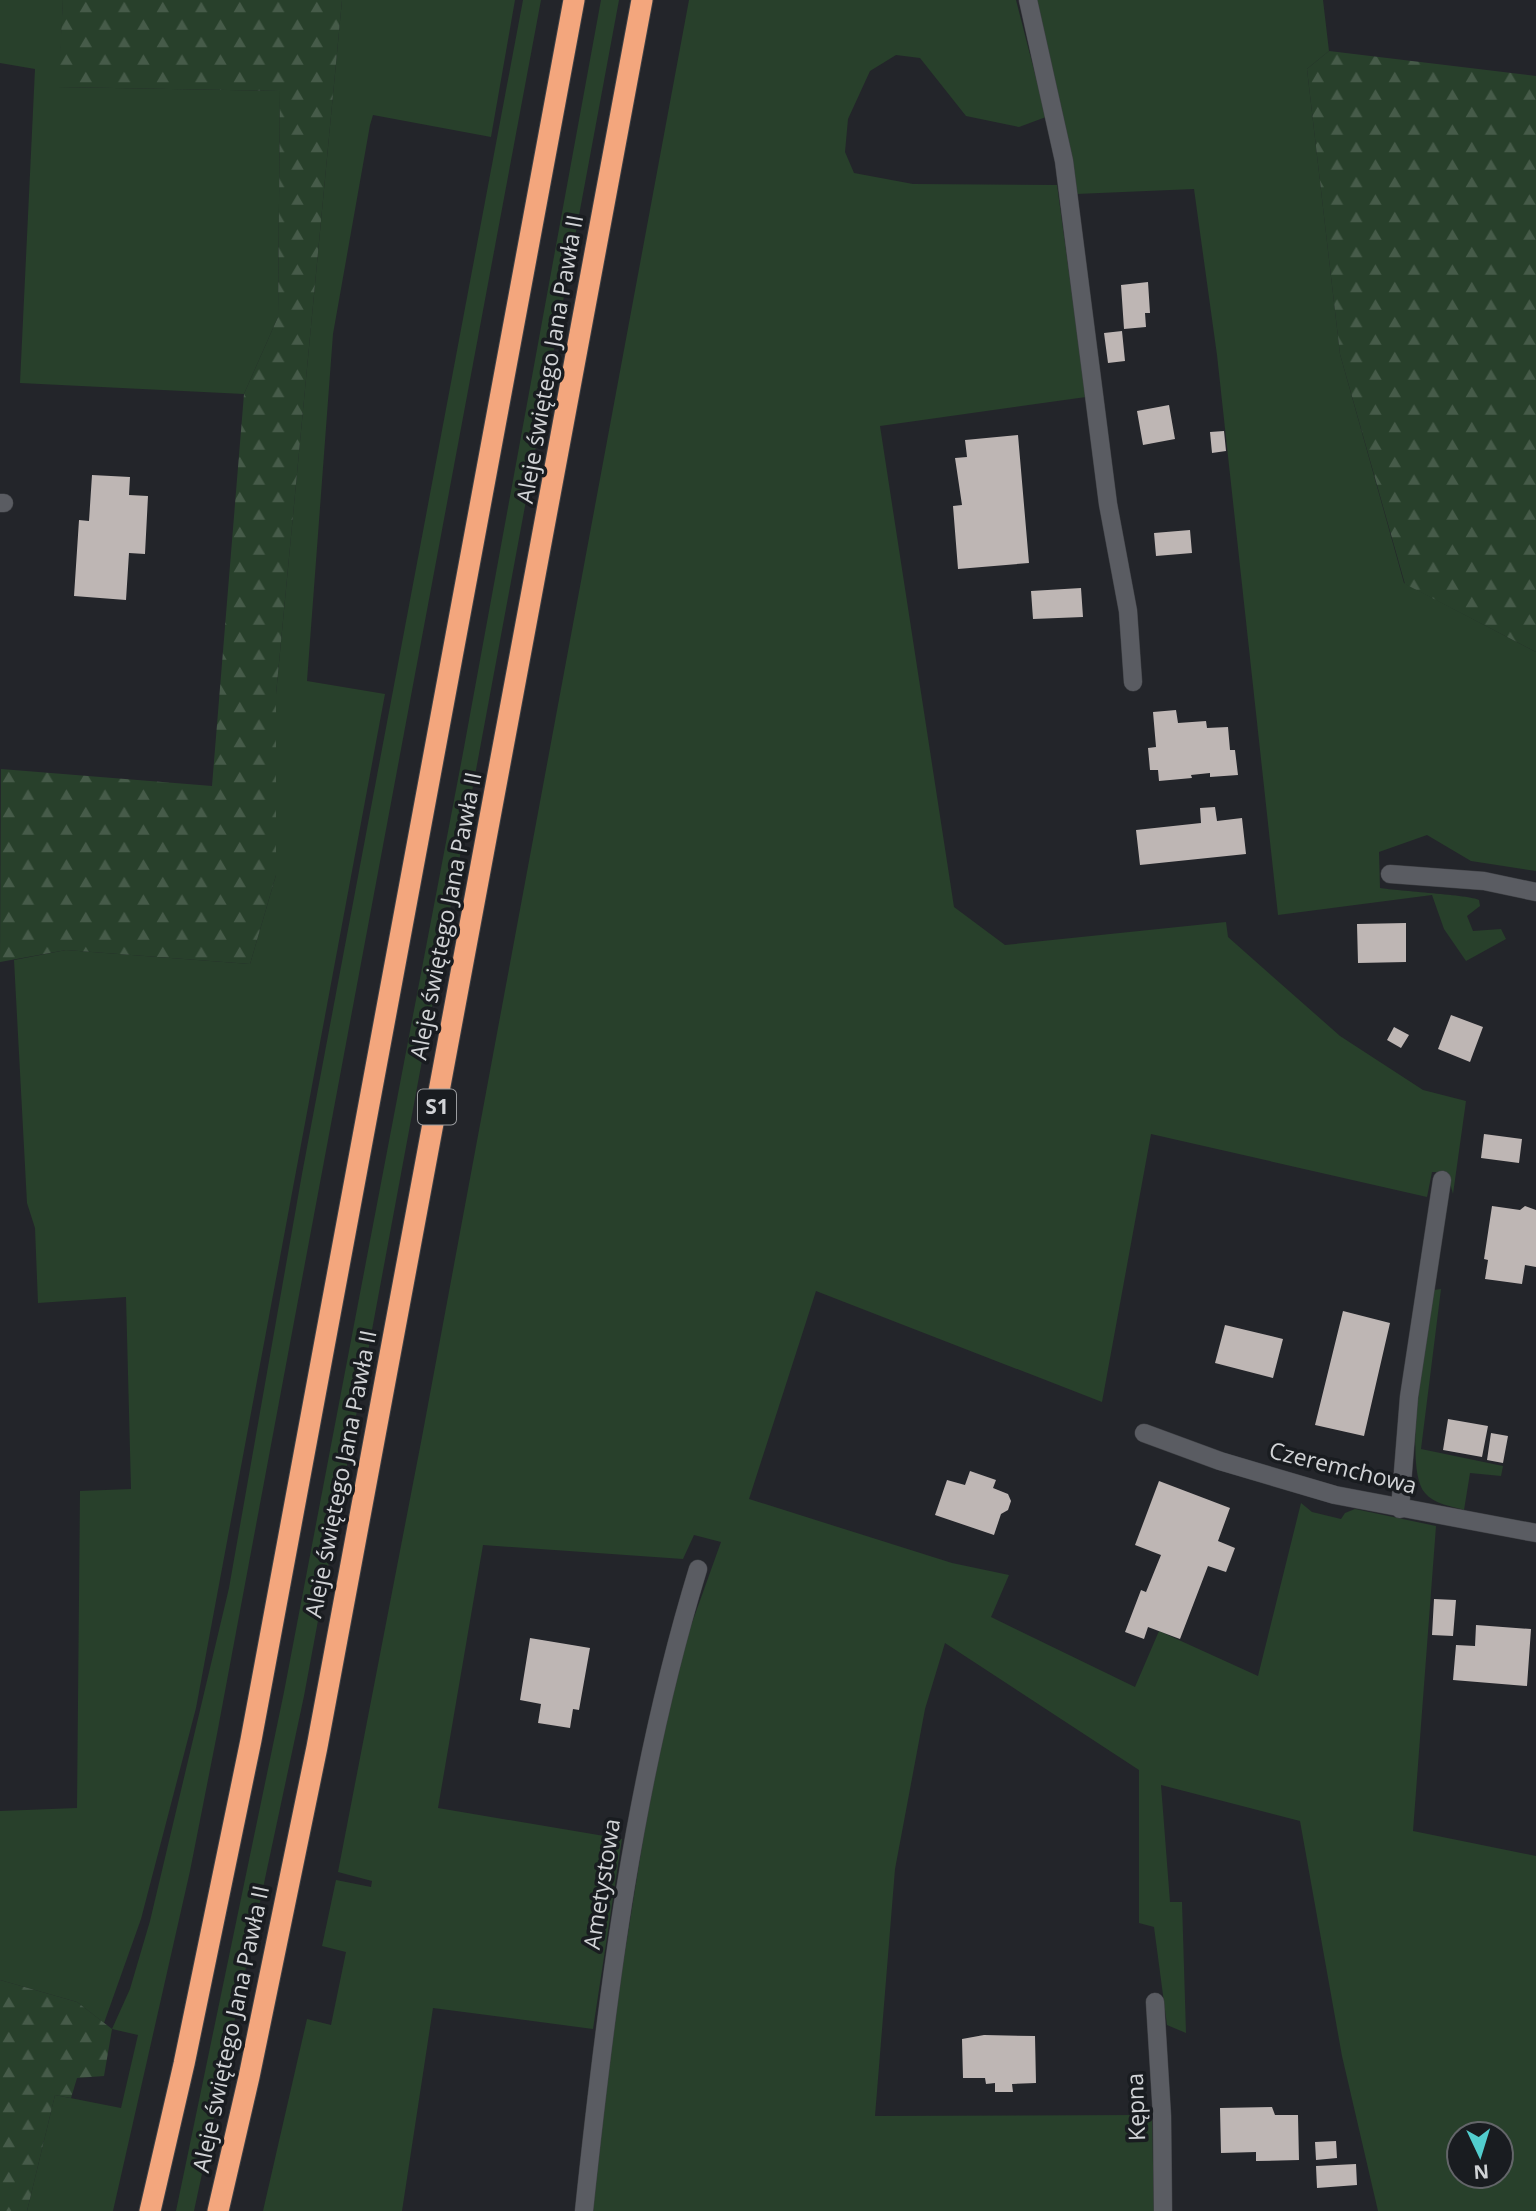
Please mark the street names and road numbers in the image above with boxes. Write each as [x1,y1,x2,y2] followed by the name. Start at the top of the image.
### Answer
[508,212,590,506] street label: Aleje świętego Jana Pawła II
[401,769,489,1062] street label: Aleje świętego Jana Pawła II
[418,1090,456,1124] road number: S1
[296,1327,384,1620] street label: Aleje świętego Jana Pawła II
[1266,1433,1421,1501] street label: Czeremchowa
[575,1816,627,1952] street label: Ametystowa
[184,1882,276,2175] street label: Aleje świętego Jana Pawła II
[1118,2073,1152,2142] street label: Kępna

